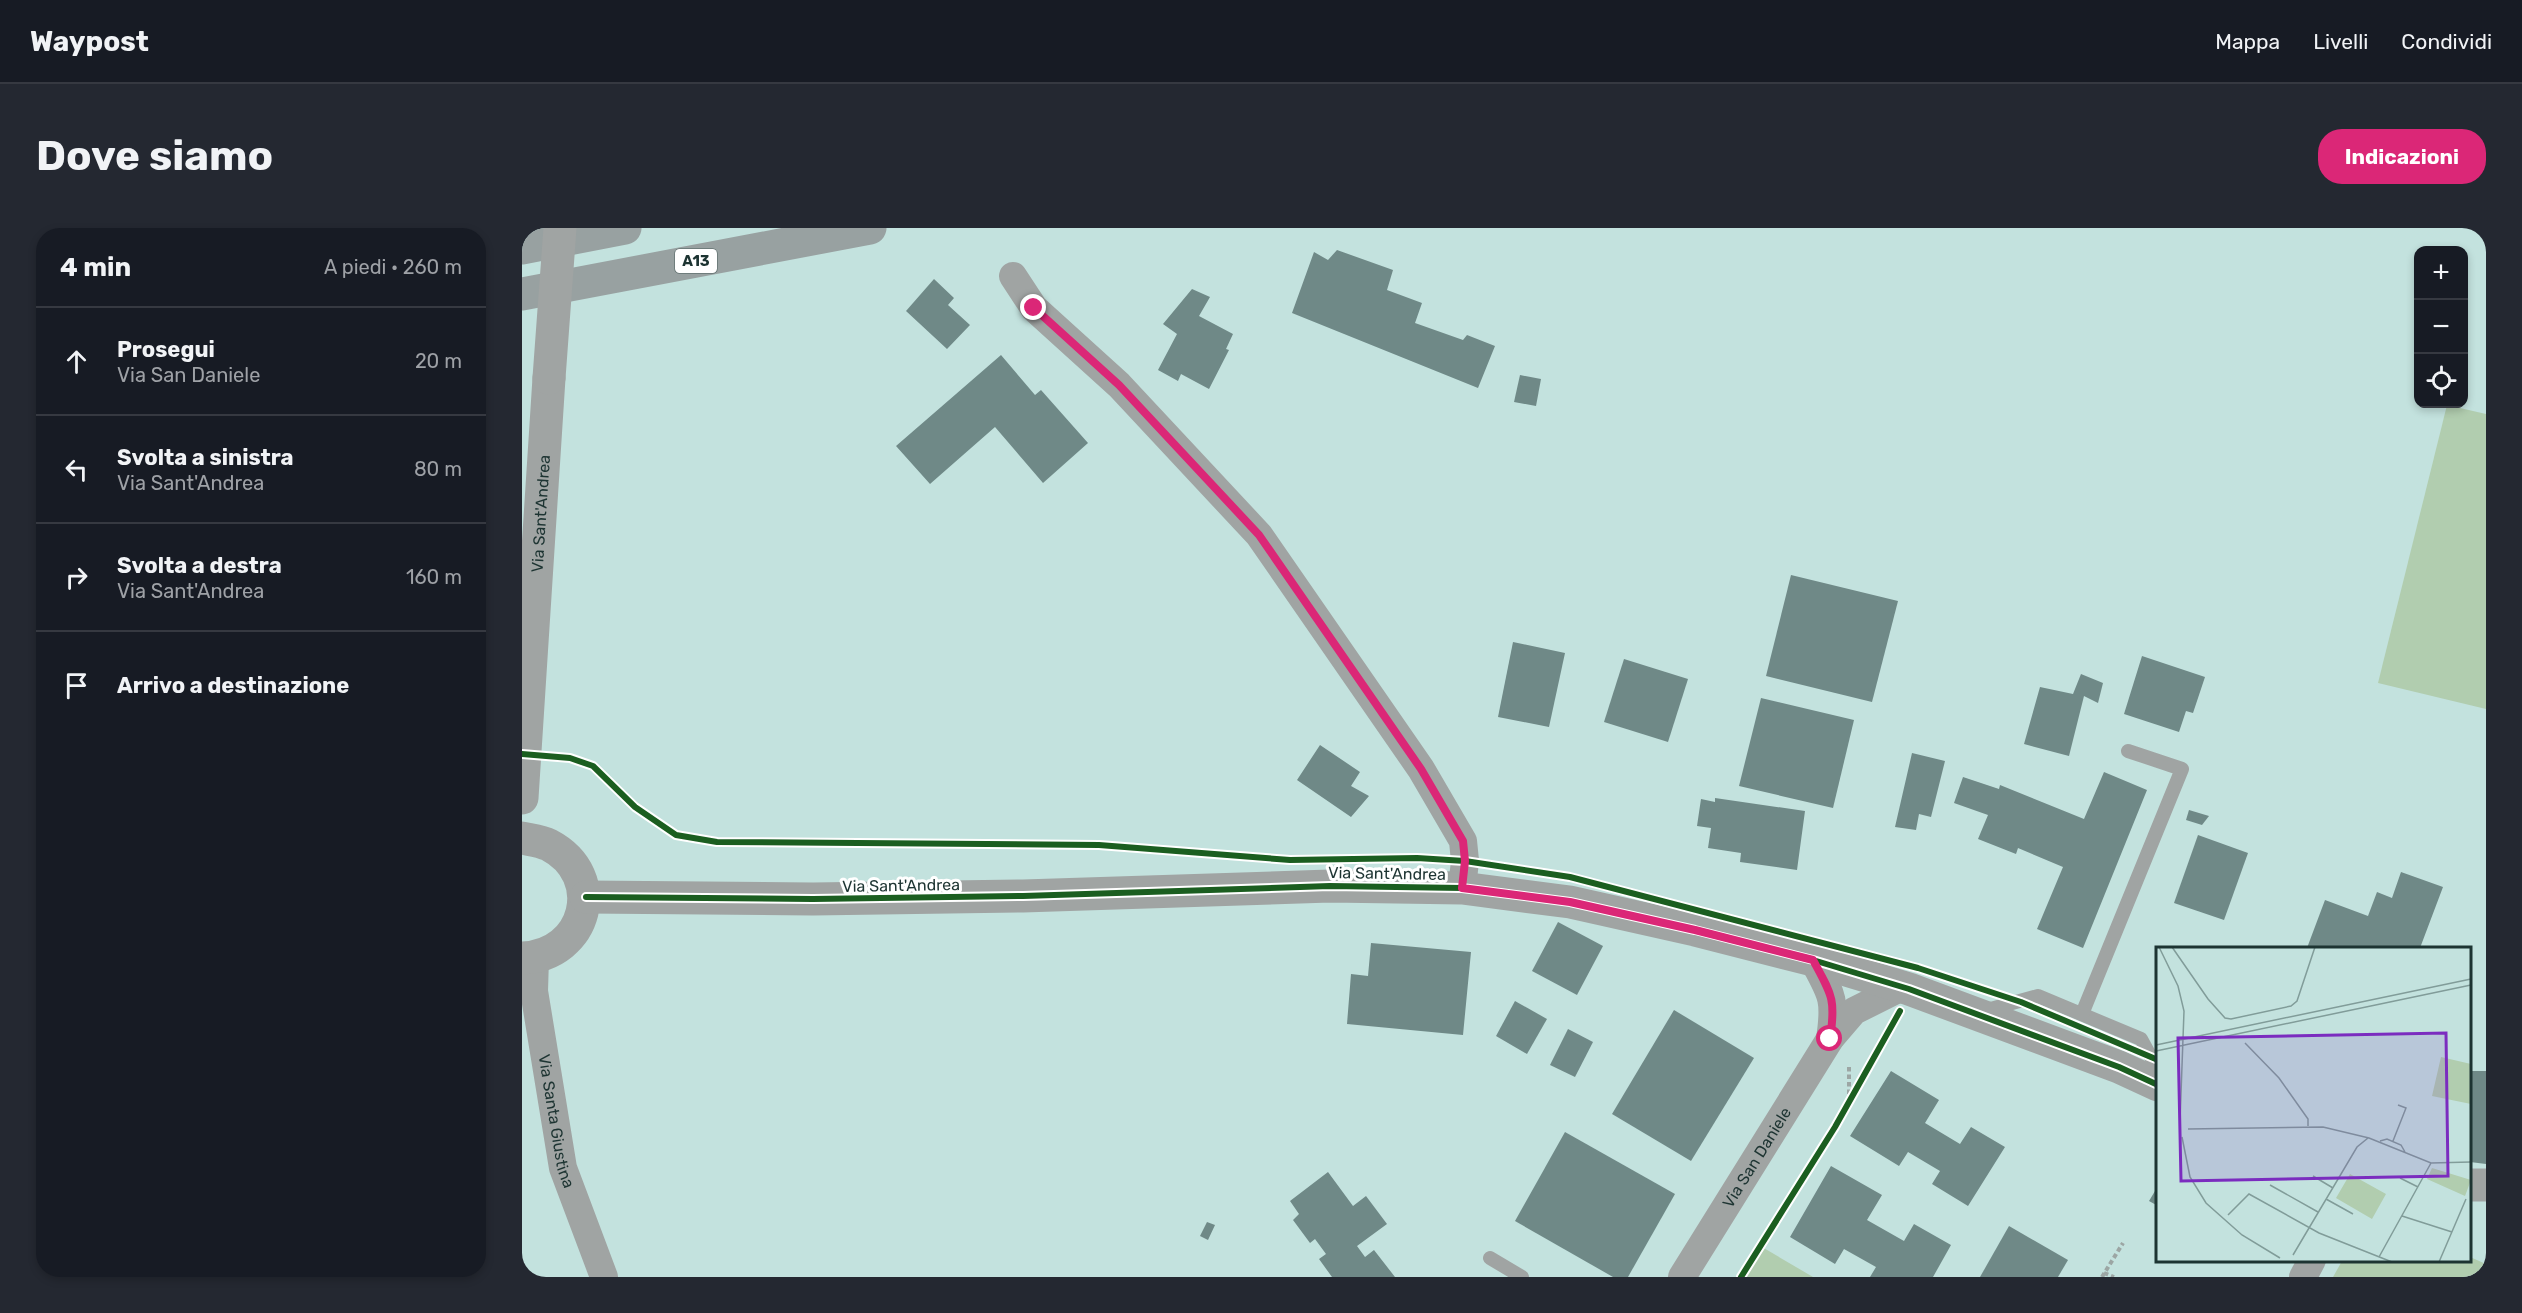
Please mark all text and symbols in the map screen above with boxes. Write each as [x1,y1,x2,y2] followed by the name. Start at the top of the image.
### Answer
[30,25,149,58] text: Waypost
[2215,29,2280,54] text: Mappa
[2313,29,2368,54] text: Livelli
[2401,29,2492,54] text: Condividi
[2318,129,2486,184] button: Indicazioni
[36,131,273,181] text: Dove siamo
[2414,246,2468,408] map controls
[2414,246,2468,300] button: +
[675,249,717,273] road number: A13
[60,252,131,283] text: 4 min
[324,255,462,279] text: A piedi · 260 m
[1020,294,1046,320] route end
[2414,300,2468,354] button: −
[117,336,215,363] text: Prosegui
[60,345,93,378] icon: ahead
[415,349,462,373] text: 20 m
[2414,354,2468,408] button: locate
[117,363,260,387] text: Via San Daniele
[117,444,294,471] text: Svolta a sinistra
[60,453,93,486] icon: left
[528,454,554,573] street label: Via Sant'Andrea
[414,457,462,481] text: 80 m
[117,471,264,495] text: Via Sant'Andrea
[117,552,282,579] text: Svolta a destra
[60,561,93,594] icon: right
[406,565,462,589] text: 160 m
[117,579,264,603] text: Via Sant'Andrea
[60,669,93,702] icon: arrive
[117,672,349,699] text: Arrivo a destinazione
[1328,863,1446,884] street label: Via Sant'Andrea
[842,875,960,896] street label: Via Sant'Andrea
[2156,947,2471,1262] inset map
[1816,1025,1842,1051] route start
[534,1053,579,1191] street label: Via Santa Giustina
[1719,1104,1795,1211] street label: Via San Daniele

